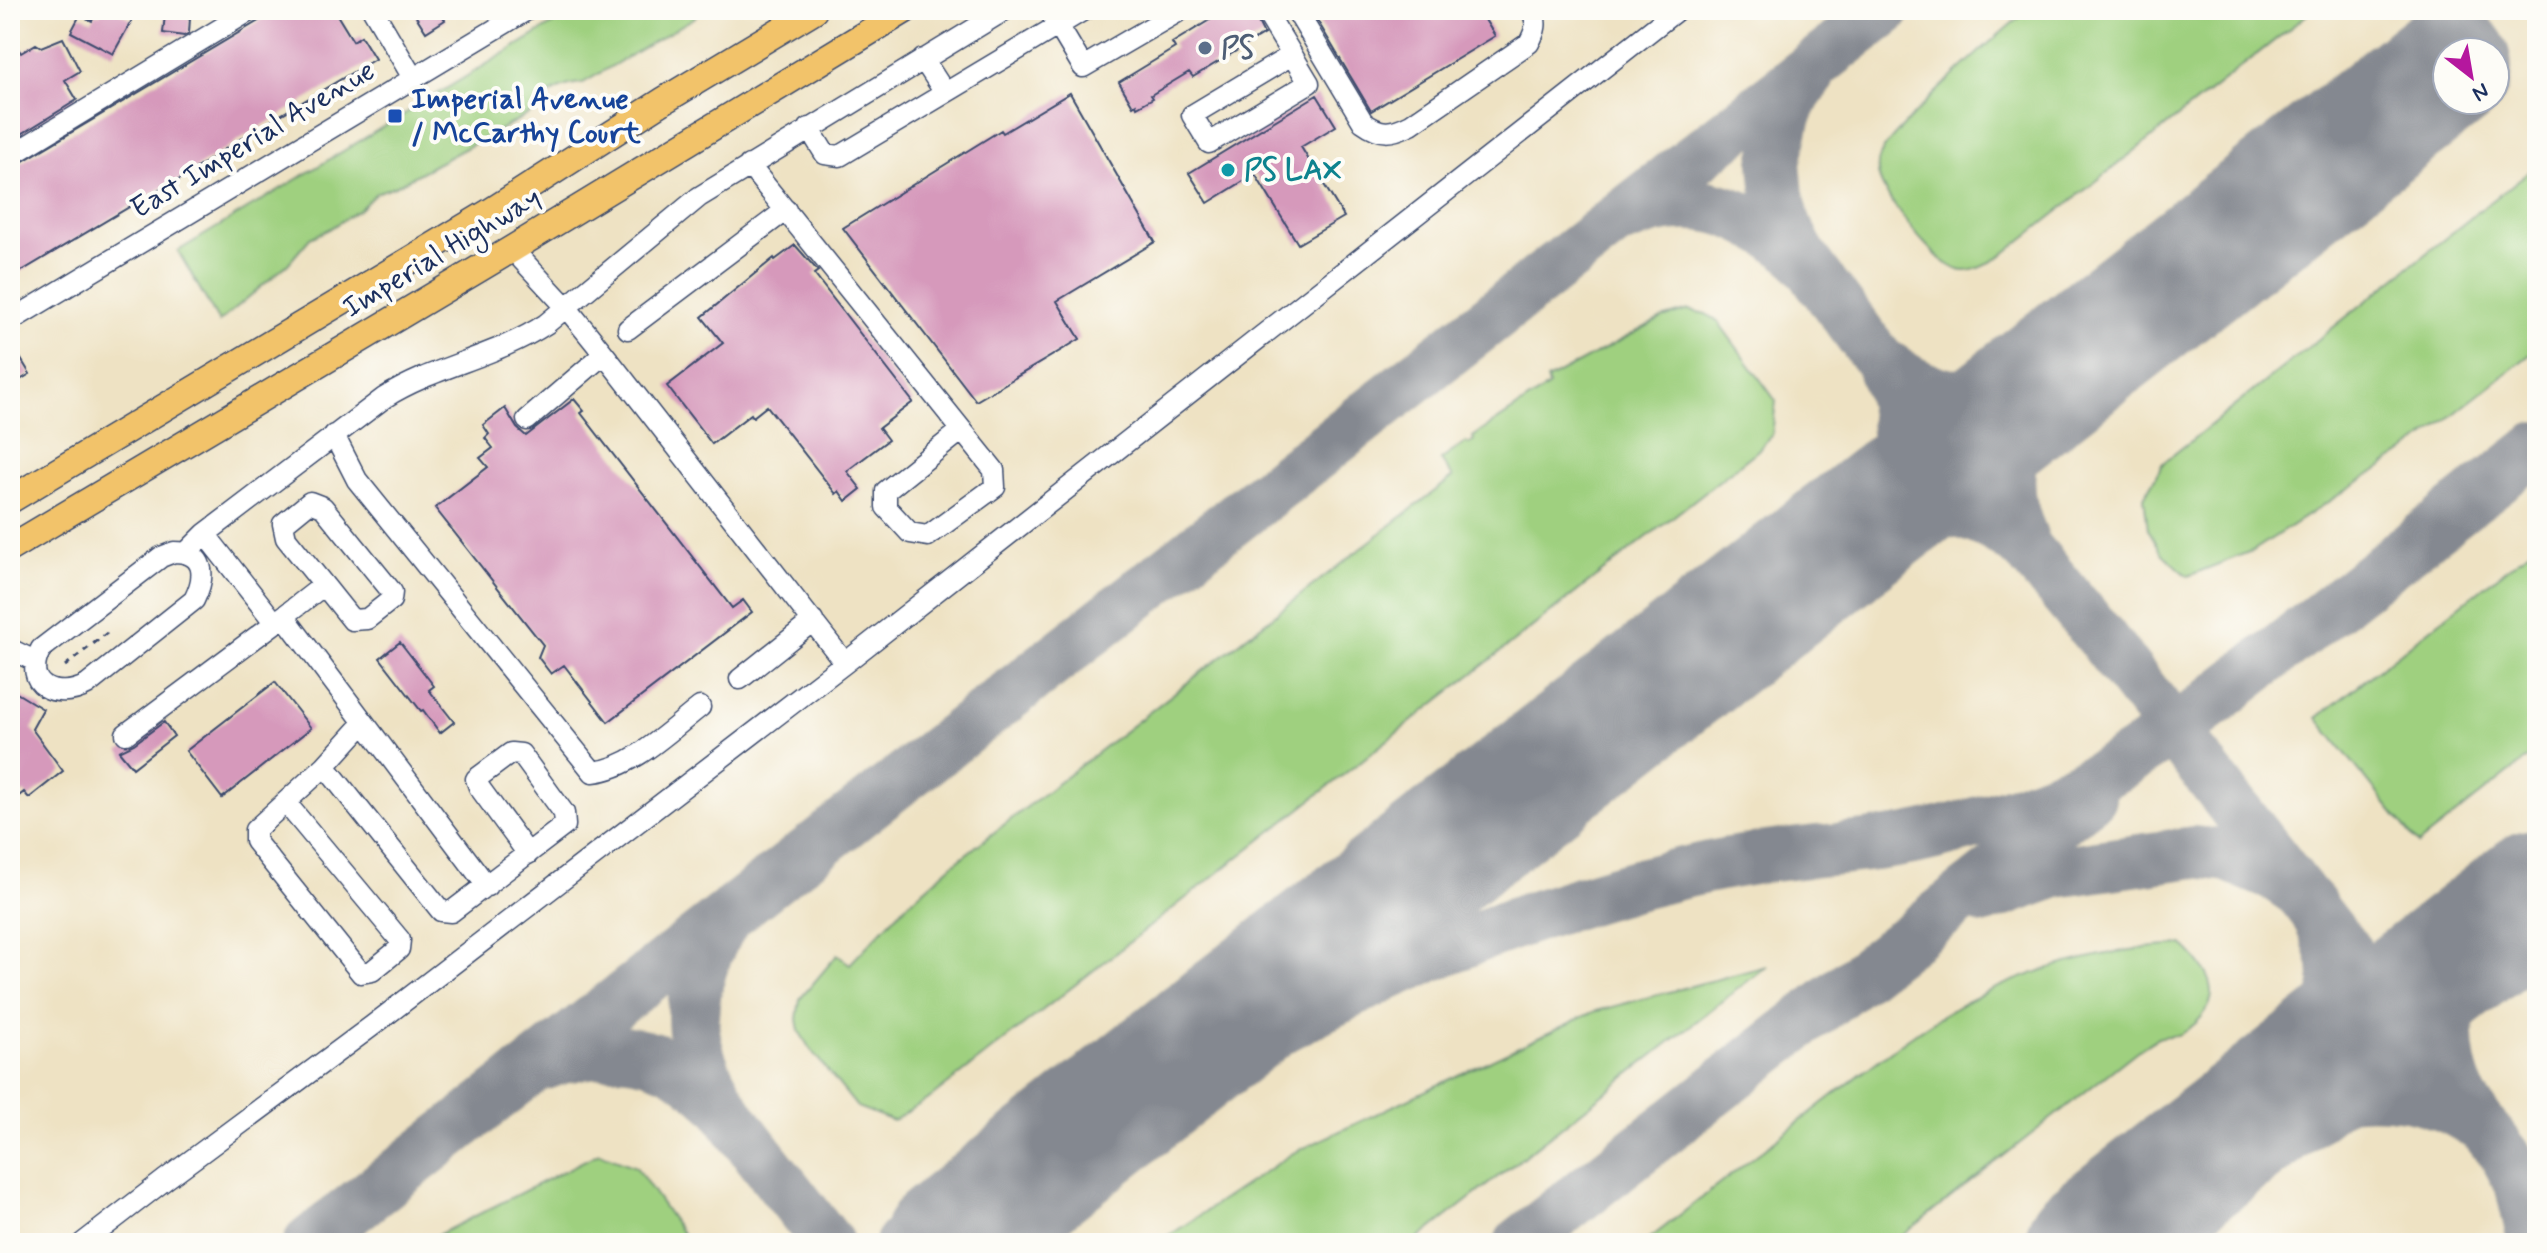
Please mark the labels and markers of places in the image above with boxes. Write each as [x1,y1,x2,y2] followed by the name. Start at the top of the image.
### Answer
[1221,29,1255,68] place label: PS
[1196,39,1214,57] marker: PS
[411,80,641,153] place label: Imperial Avenue / McCarthy Court
[386,107,404,125] marker: Imperial Avenue / McCarthy Court
[1244,151,1342,190] place label: PS LAX
[1219,161,1237,179] marker: PS LAX

